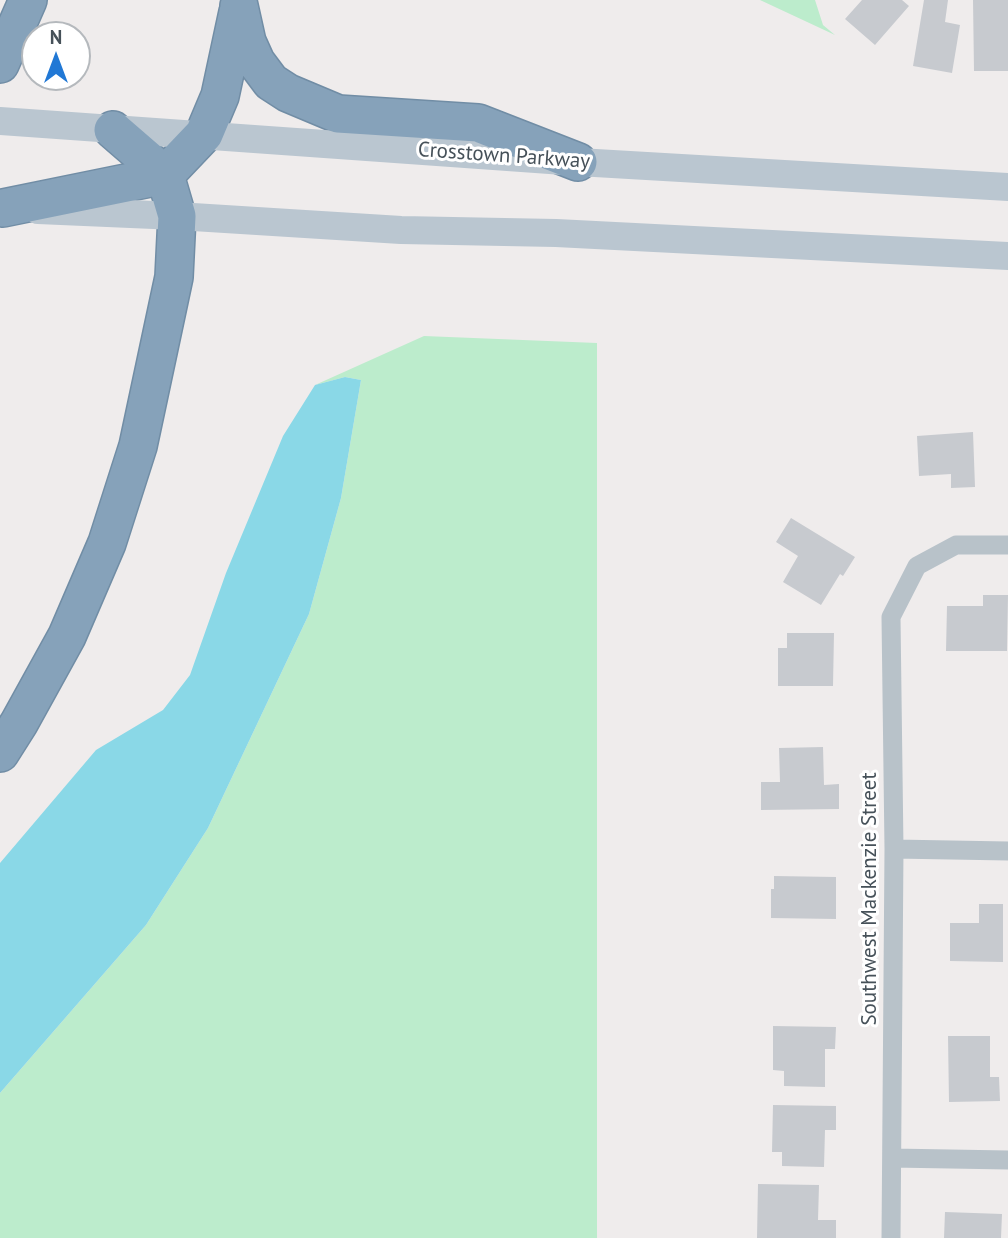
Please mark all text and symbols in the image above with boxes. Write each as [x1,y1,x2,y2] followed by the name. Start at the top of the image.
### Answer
[21,21,91,91] north arrow
[50,25,62,49] text: N
[417,137,591,175] street label: Crosstown Parkway
[857,772,883,1026] street label: Southwest Mackenzie Street

